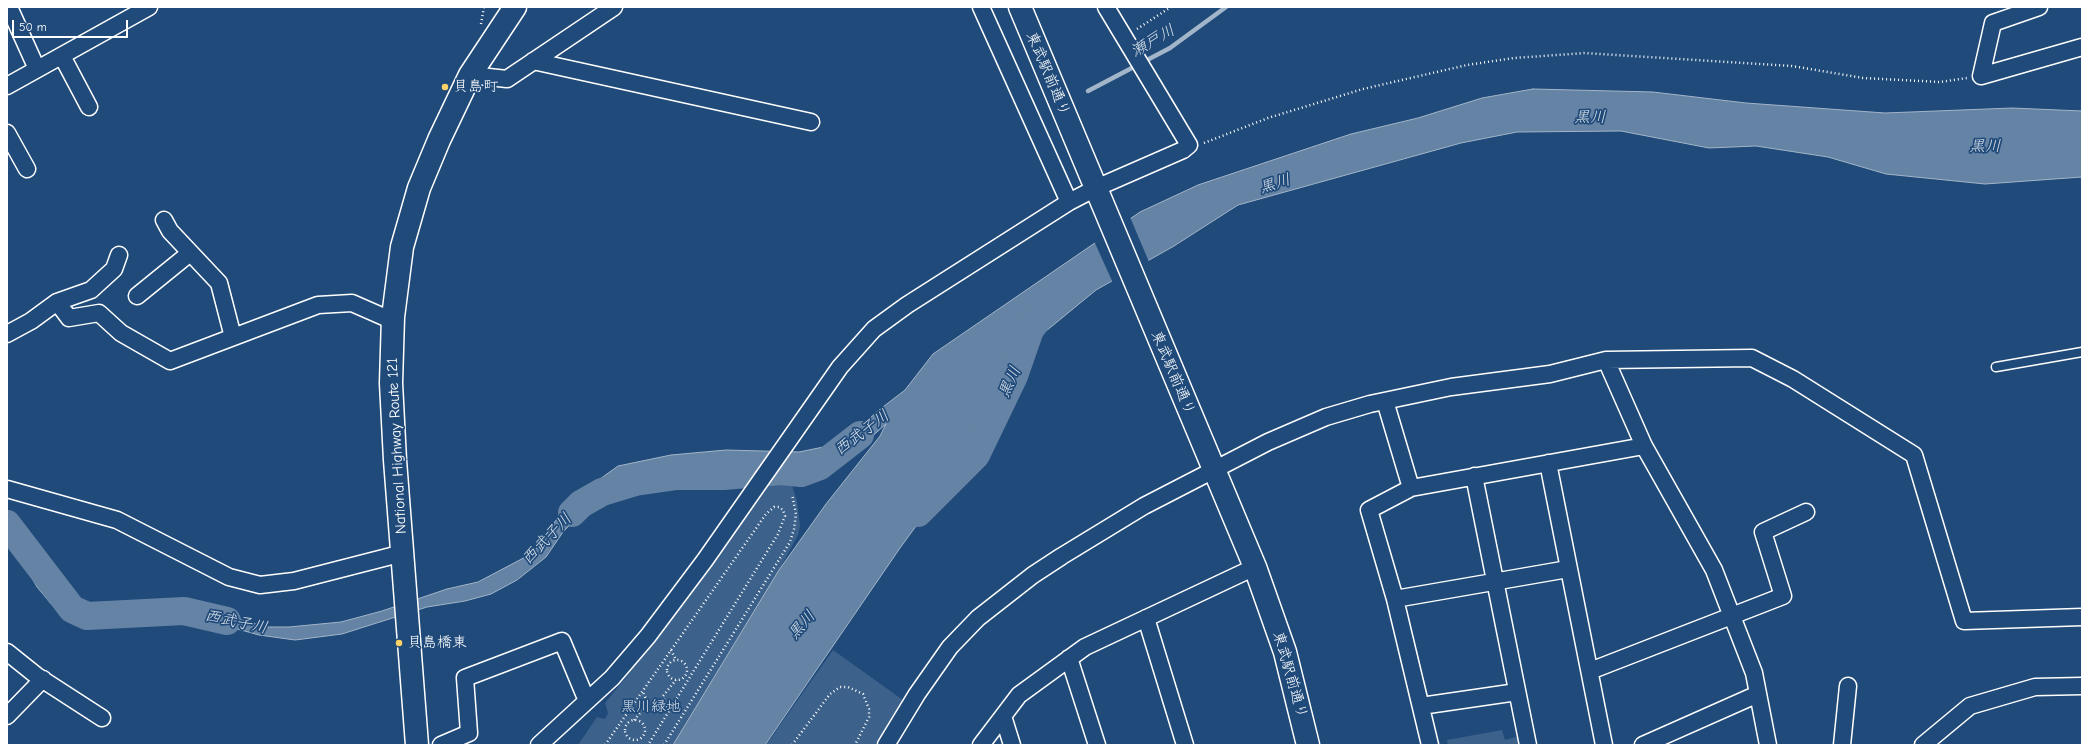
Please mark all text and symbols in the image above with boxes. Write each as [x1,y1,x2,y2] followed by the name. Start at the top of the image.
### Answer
[14,12,130,38] scale bar
[19,20,47,34] text: 50 m
[1127,21,1179,61] water label: 瀬戸川
[1022,29,1074,119] street label: 東武駅前通り
[453,78,498,96] place label: 貝島町
[440,82,450,92] marker: 貝島町
[1574,107,1606,127] water label: 黒川
[1969,136,2001,156] water label: 黒川
[1257,170,1293,198] water label: 黒川
[1147,328,1199,418] street label: 東武駅前通り
[383,357,411,535] street label: National Highway Route 121
[995,363,1025,401] water label: 黒川
[831,406,893,460] water label: 西武子川
[518,509,576,569] water label: 西武子川
[203,606,269,638] water label: 西武子川
[784,607,820,643] water label: 黒川
[1269,629,1311,721] street label: 東武駅前通り
[407,634,467,652] place label: 貝島橋東
[394,638,404,648] marker: 貝島橋東
[621,698,681,716] park label: 黒川緑地

